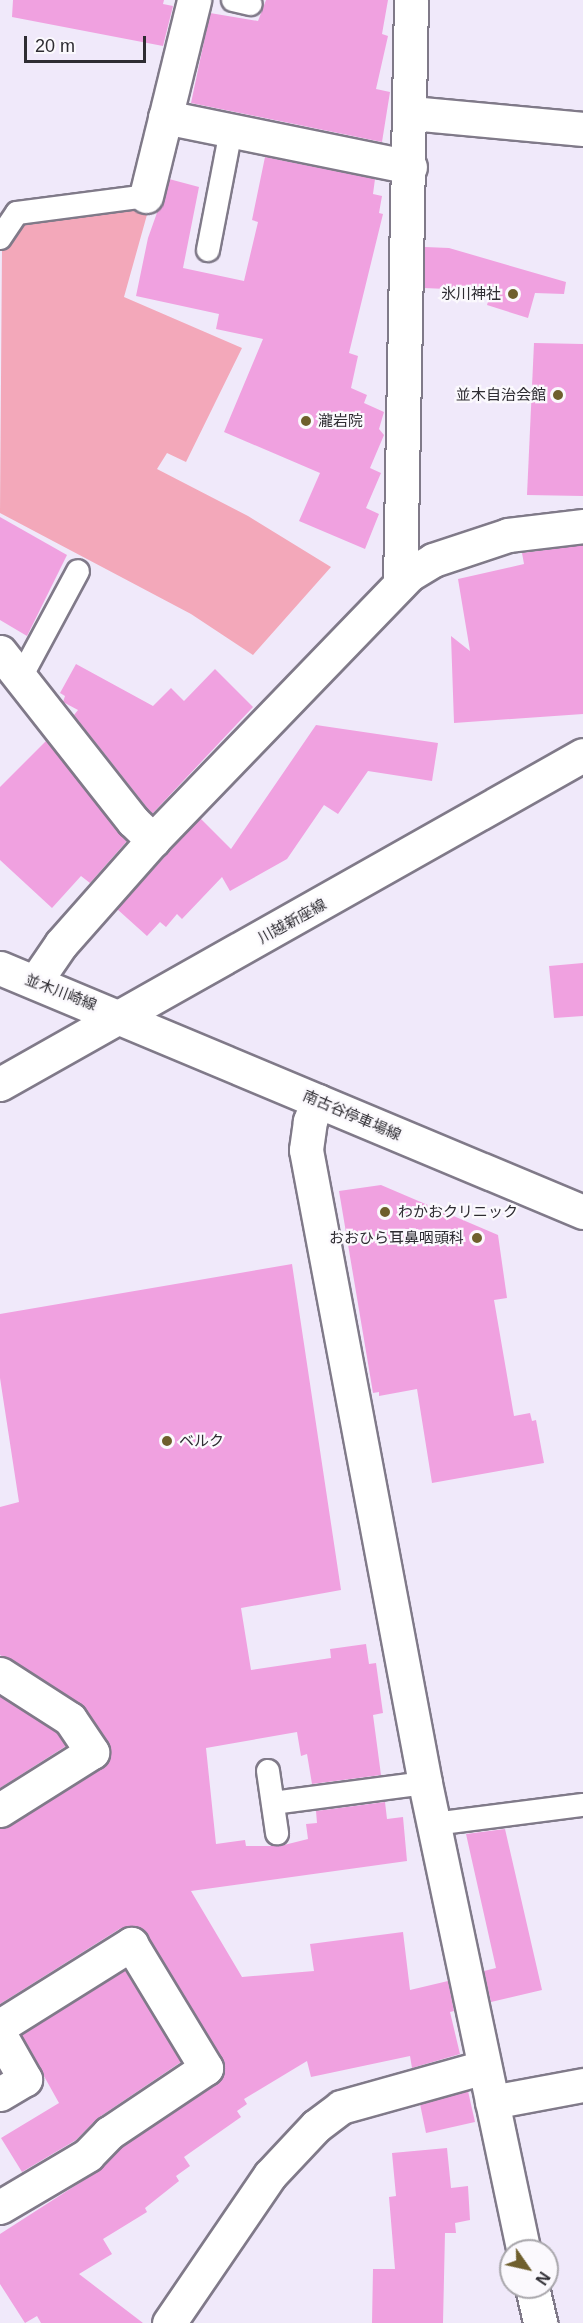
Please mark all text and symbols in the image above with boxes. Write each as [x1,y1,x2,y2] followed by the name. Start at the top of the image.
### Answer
[27,24,148,62] scale bar
[35,36,75,56] text: 20 m
[441,285,501,303] place label: 氷川神社
[506,287,520,301] marker: 氷川神社
[456,386,546,404] place label: 並木自治会館
[551,388,565,402] marker: 並木自治会館
[318,412,363,430] place label: 瀧岩院
[299,414,313,428] marker: 瀧岩院
[255,895,329,947] street label: 川越新座線
[23,970,99,1014] street label: 並木川崎線
[300,1086,404,1144] street label: 南古谷停車場線
[376,1203,394,1221] marker: わかおクリニック
[398,1203,518,1221] place label: わかおクリニック
[329,1229,464,1247] place label: おおひら耳鼻咽頭科
[468,1229,486,1247] marker: おおひら耳鼻咽頭科
[179,1432,224,1450] place label: ベルク
[160,1434,174,1448] marker: ベルク
[499,2239,559,2299] north arrow
[532,2269,553,2288] text: N

